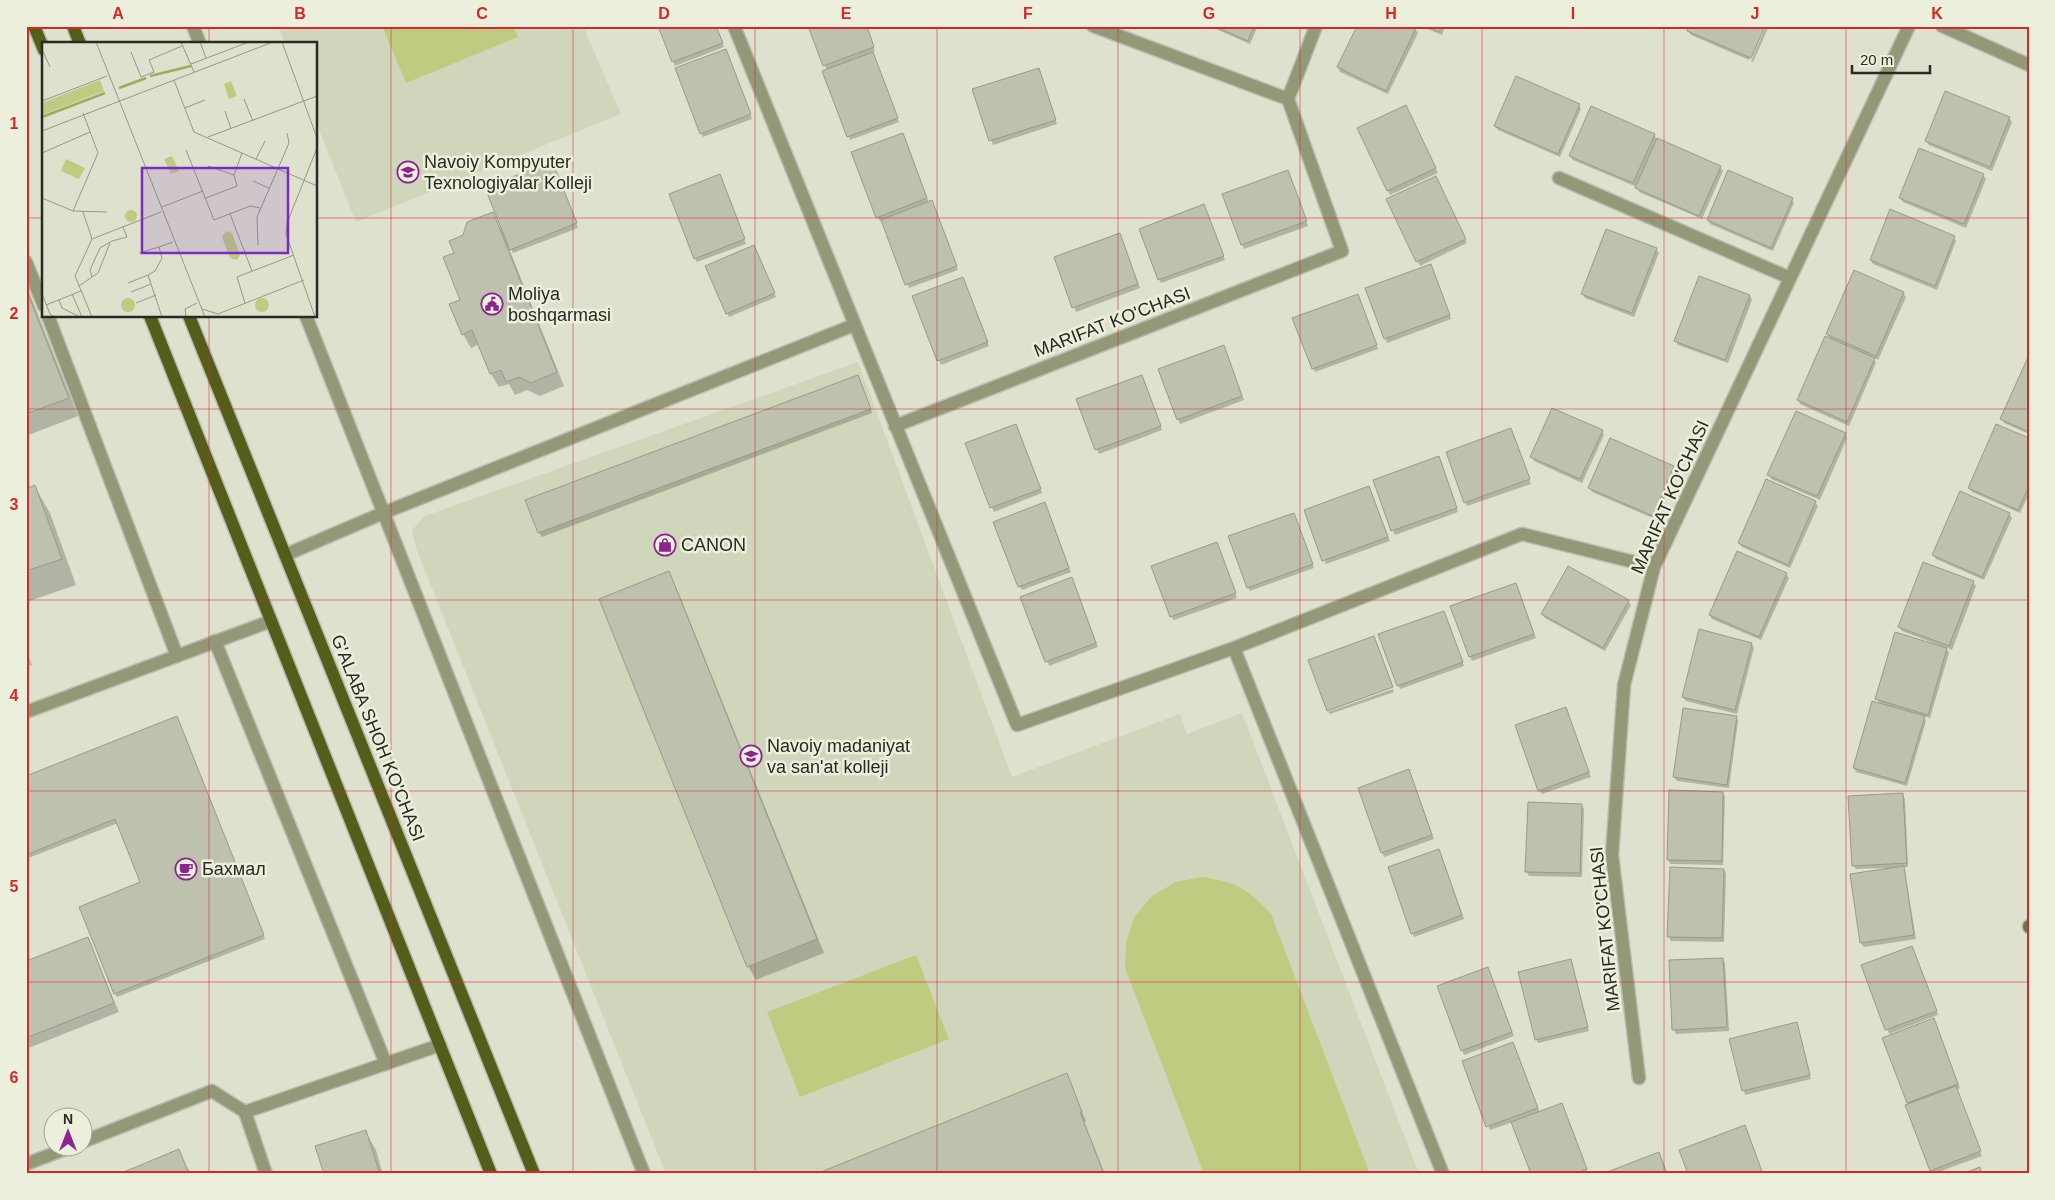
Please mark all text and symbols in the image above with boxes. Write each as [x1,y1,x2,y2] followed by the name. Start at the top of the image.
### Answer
[112,5,124,22] text: A
[294,5,306,22] text: B
[476,5,488,22] text: C
[658,5,670,22] text: D
[841,5,852,22] text: E
[1023,5,1033,22] text: F
[1203,5,1215,22] text: G
[1385,5,1397,22] text: H
[1571,5,1575,22] text: I
[1751,5,1759,22] text: J
[1931,5,1943,22] text: K
[42,42,318,318] inset map
[1852,42,1930,74] scale bar
[1860,51,1893,68] text: 20 m
[10,115,19,132] text: 1
[424,152,592,193] place label: Navoiy Kompyuter Texnologiyalar Kolleji
[396,160,420,184] school or university icon: Navoiy Kompyuter Texnologiyalar Kolleji
[1031,283,1193,361] street label: MARIFAT KO'CHASI
[508,284,611,325] place label: Moliya boshqarmasi
[480,292,504,316] public building icon: Moliya boshqarmasi
[10,305,19,322] text: 2
[1627,417,1713,577] street label: MARIFAT KO'CHASI
[10,496,19,513] text: 3
[653,533,677,557] shop icon: CANON
[681,535,746,555] place label: CANON
[327,632,429,844] street label: G'ALABA SHOH KO'CHASI
[10,687,19,704] text: 4
[767,736,910,777] place label: Navoiy madaniyat va san'at kolleji
[739,744,763,768] school or university icon: Navoiy madaniyat va san'at kolleji
[1586,846,1624,1012] street label: MARIFAT KO'CHASI
[174,857,198,881] cafe icon: Бахмал
[202,859,266,879] place label: Бахмал
[10,878,19,895] text: 5
[10,1069,19,1086] text: 6
[42,1108,92,1158] north arrow
[63,1111,73,1127] text: N

